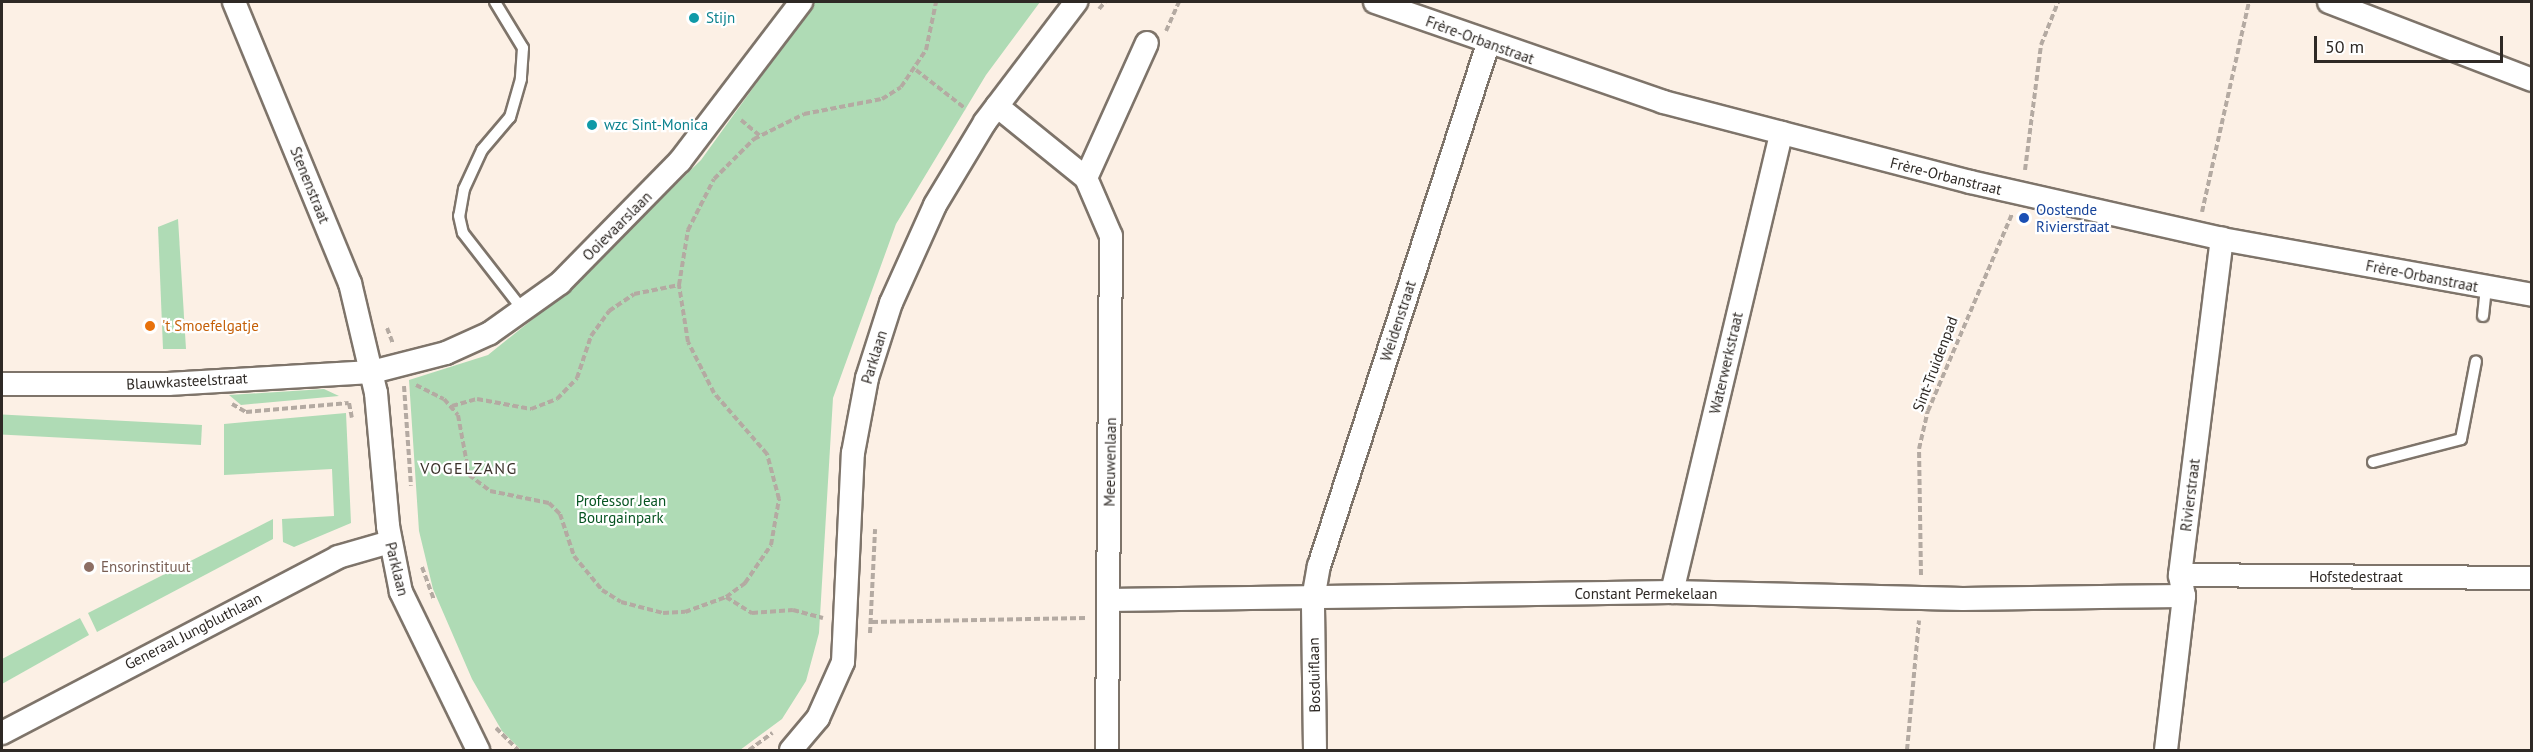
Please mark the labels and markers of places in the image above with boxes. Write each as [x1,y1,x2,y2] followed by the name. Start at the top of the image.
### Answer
[706,9,735,27] place label: Stijn
[687,11,701,25] marker: Stijn
[604,116,709,134] place label: wzc Sint-Monica
[585,118,599,132] marker: wzc Sint-Monica
[2036,200,2109,235] place label: Oostende Rivierstraat
[2017,211,2031,225] marker: Oostende Rivierstraat
[162,317,259,335] place label: 't Smoefelgatje
[143,319,157,333] marker: 't Smoefelgatje
[101,558,191,576] place label: Ensorinstituut
[82,560,96,574] marker: Ensorinstituut

